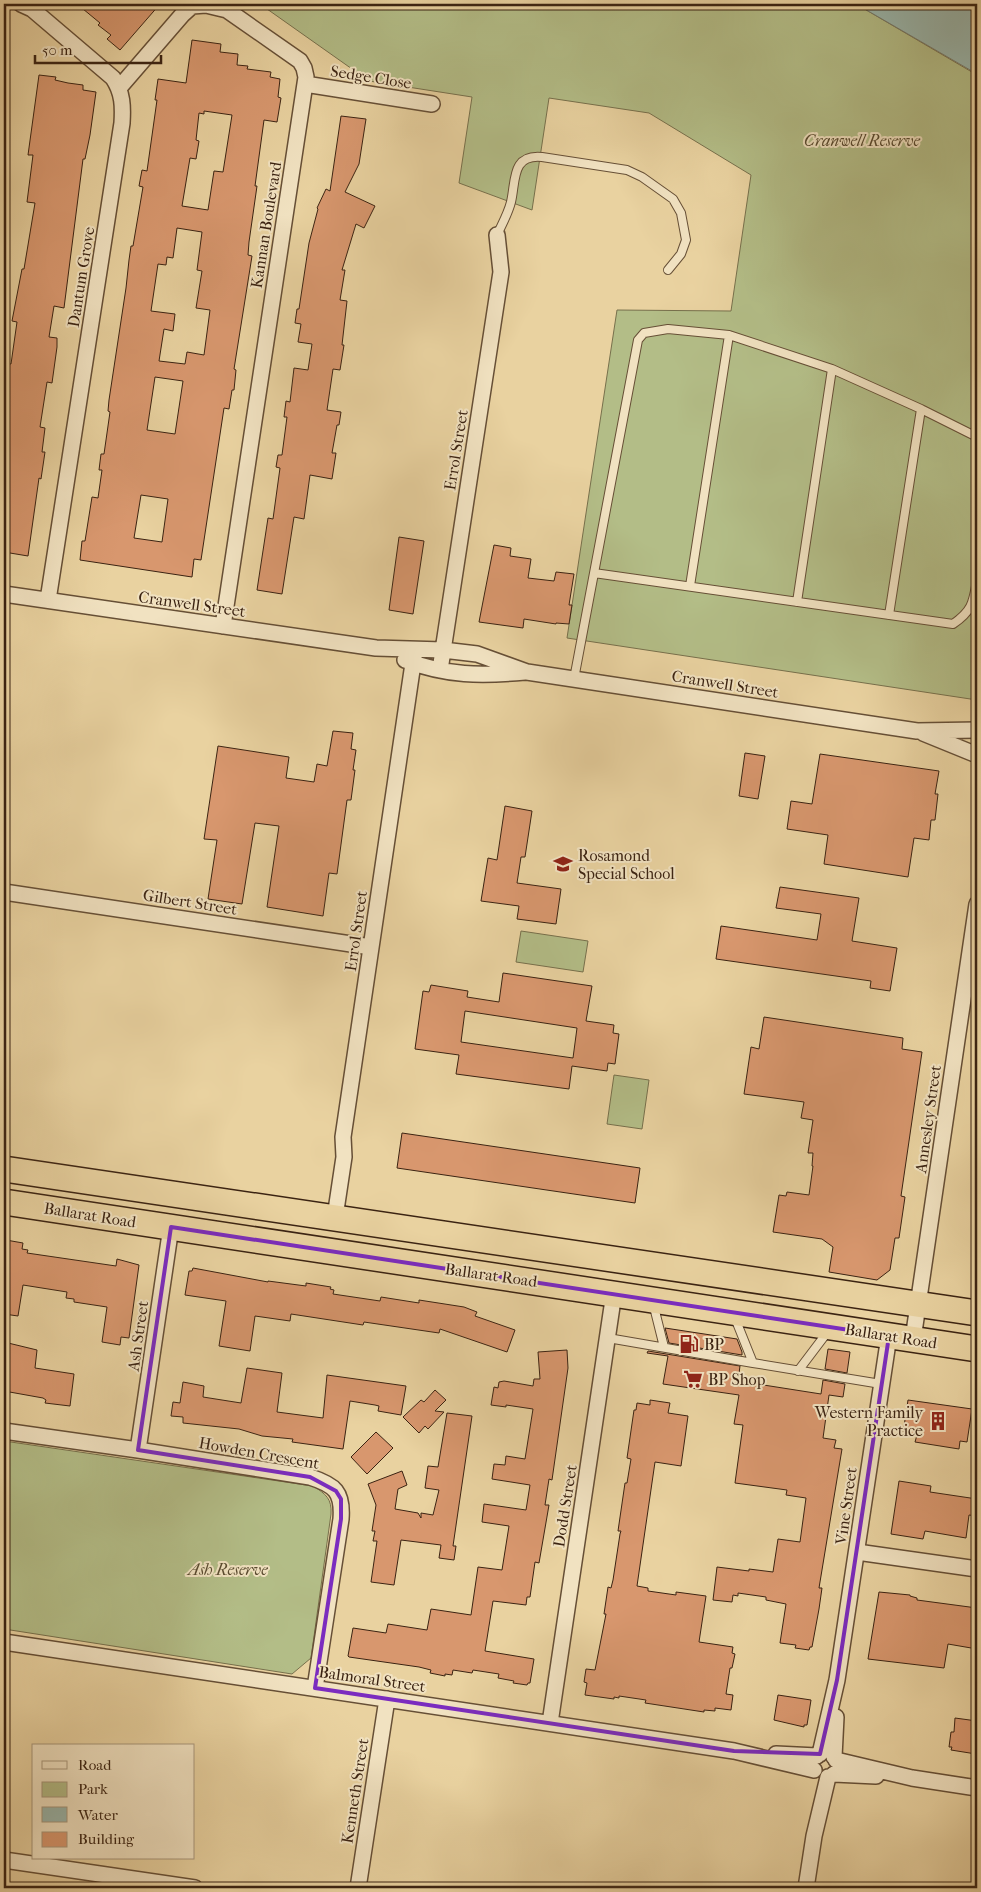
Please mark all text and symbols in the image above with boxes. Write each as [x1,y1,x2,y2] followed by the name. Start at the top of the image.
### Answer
[35,32,161,64] scale bar
[42,41,73,59] text: 50 m
[329,61,413,93] street label: Sedge Close
[804,131,920,150] park label: Cranwell Reserve
[247,160,285,290] street label: Kannan Boulevard
[64,225,98,329] street label: Dantum Grove
[440,408,472,492] street label: Errol Street
[137,587,247,621] street label: Cranwell Street
[670,666,780,702] street label: Cranwell Street
[578,846,675,883] place label: Rosamond Special School
[552,853,574,875] school or university icon: Rosamond Special School
[142,885,239,919] street label: Gilbert Street
[341,889,371,973] street label: Errol Street
[911,1064,945,1175] street label: Annesley Street
[43,1198,138,1232] street label: Ballarat Road
[444,1259,539,1291] street label: Ballarat Road
[124,1299,152,1373] street label: Ash Street
[844,1319,939,1353] street label: Ballarat Road
[678,1333,700,1355] fuel station icon: BP
[704,1335,724,1354] place label: BP
[682,1368,704,1390] supermarket icon: BP Shop
[708,1370,766,1389] place label: BP Shop
[814,1403,923,1440] place label: Western Family Practice
[927,1410,949,1432] building icon: Western Family Practice
[197,1433,321,1473] street label: Howden Crescent
[549,1463,581,1549] street label: Dodd Street
[831,1466,861,1547] street label: Vine Street
[186,1560,268,1579] park label: Ash Reserve
[317,1662,427,1696] street label: Balmoral Street
[337,1737,373,1845] street label: Kenneth Street
[32,1744,195,1860] legend
[78,1756,112,1774] text: Road
[78,1780,108,1798] text: Park
[77,1806,118,1824] text: Water
[78,1830,135,1848] text: Building

